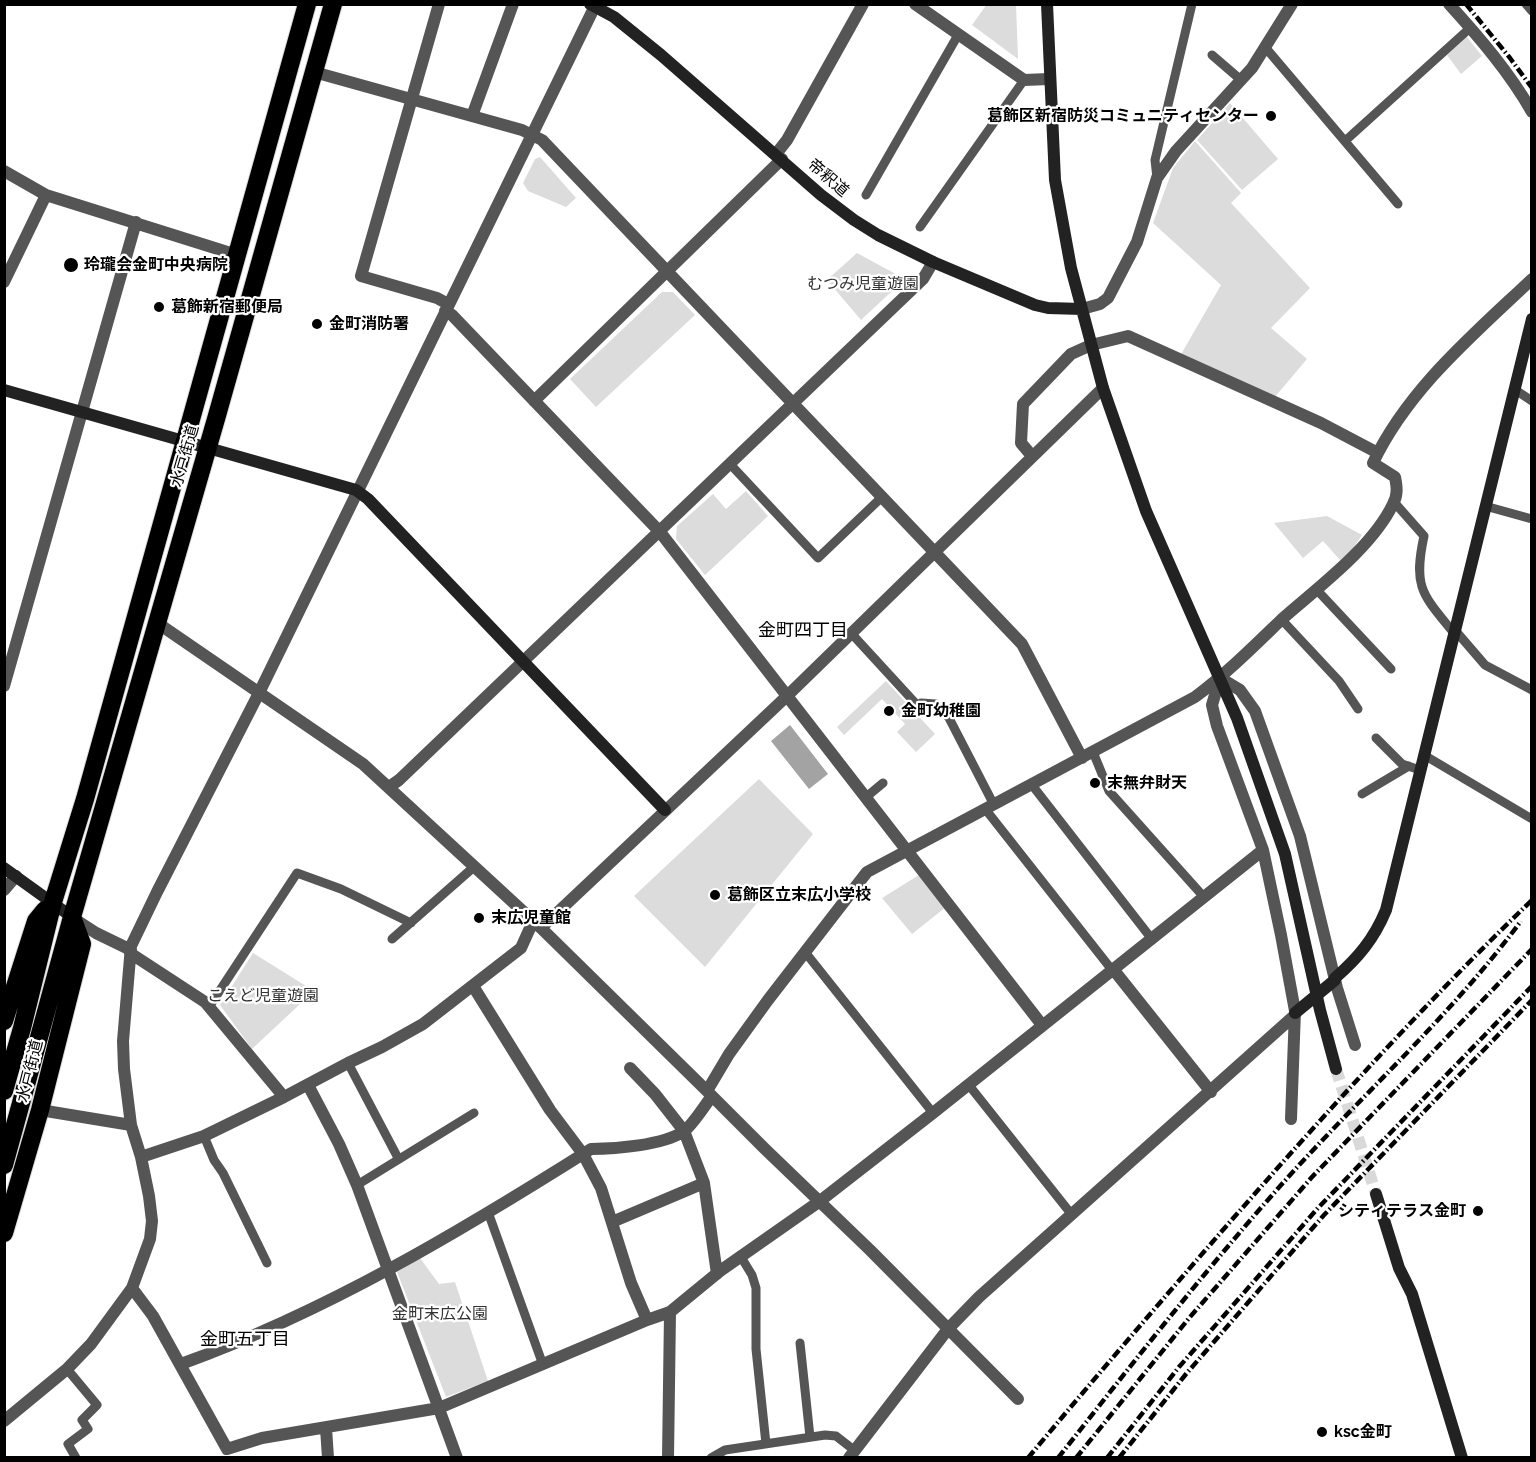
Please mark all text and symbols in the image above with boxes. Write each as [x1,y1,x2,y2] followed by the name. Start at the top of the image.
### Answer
[987,106,1259,126] place label: 葛飾区新宿防災コミュニティセンター
[1264,109,1278,123] marker: 葛飾区新宿防災コミュニティセンター
[804,155,852,201] street label: 帝釈道
[84,255,228,275] place label: 玲瓏会金町中央病院
[62,256,80,274] marker: 玲瓏会金町中央病院
[807,274,919,294] park label: むつみ児童遊園
[171,297,283,317] place label: 葛飾新宿郵便局
[152,300,166,314] marker: 葛飾新宿郵便局
[329,314,409,334] place label: 金町消防署
[310,317,324,331] marker: 金町消防署
[167,423,203,489] street label: 水戸街道
[758,620,848,642] district label: 金町四丁目
[901,701,981,721] place label: 金町幼稚園
[882,704,896,718] marker: 金町幼稚園
[1107,773,1187,793] place label: 末無弁財天
[1088,776,1102,790] marker: 末無弁財天
[727,885,871,905] place label: 葛飾区立末広小学校
[708,888,722,902] marker: 葛飾区立末広小学校
[491,908,571,928] place label: 末広児童館
[472,911,486,925] marker: 末広児童館
[207,986,319,1006] park label: こえど児童遊園
[13,1038,47,1104] street label: 水戸街道
[1338,1201,1466,1221] place label: シティテラス金町
[1471,1204,1485,1218] marker: シティテラス金町
[392,1304,488,1324] park label: 金町末広公園
[200,1329,290,1351] district label: 金町五丁目
[1334,1422,1392,1442] place label: ksc金町
[1315,1425,1329,1439] marker: ksc金町

